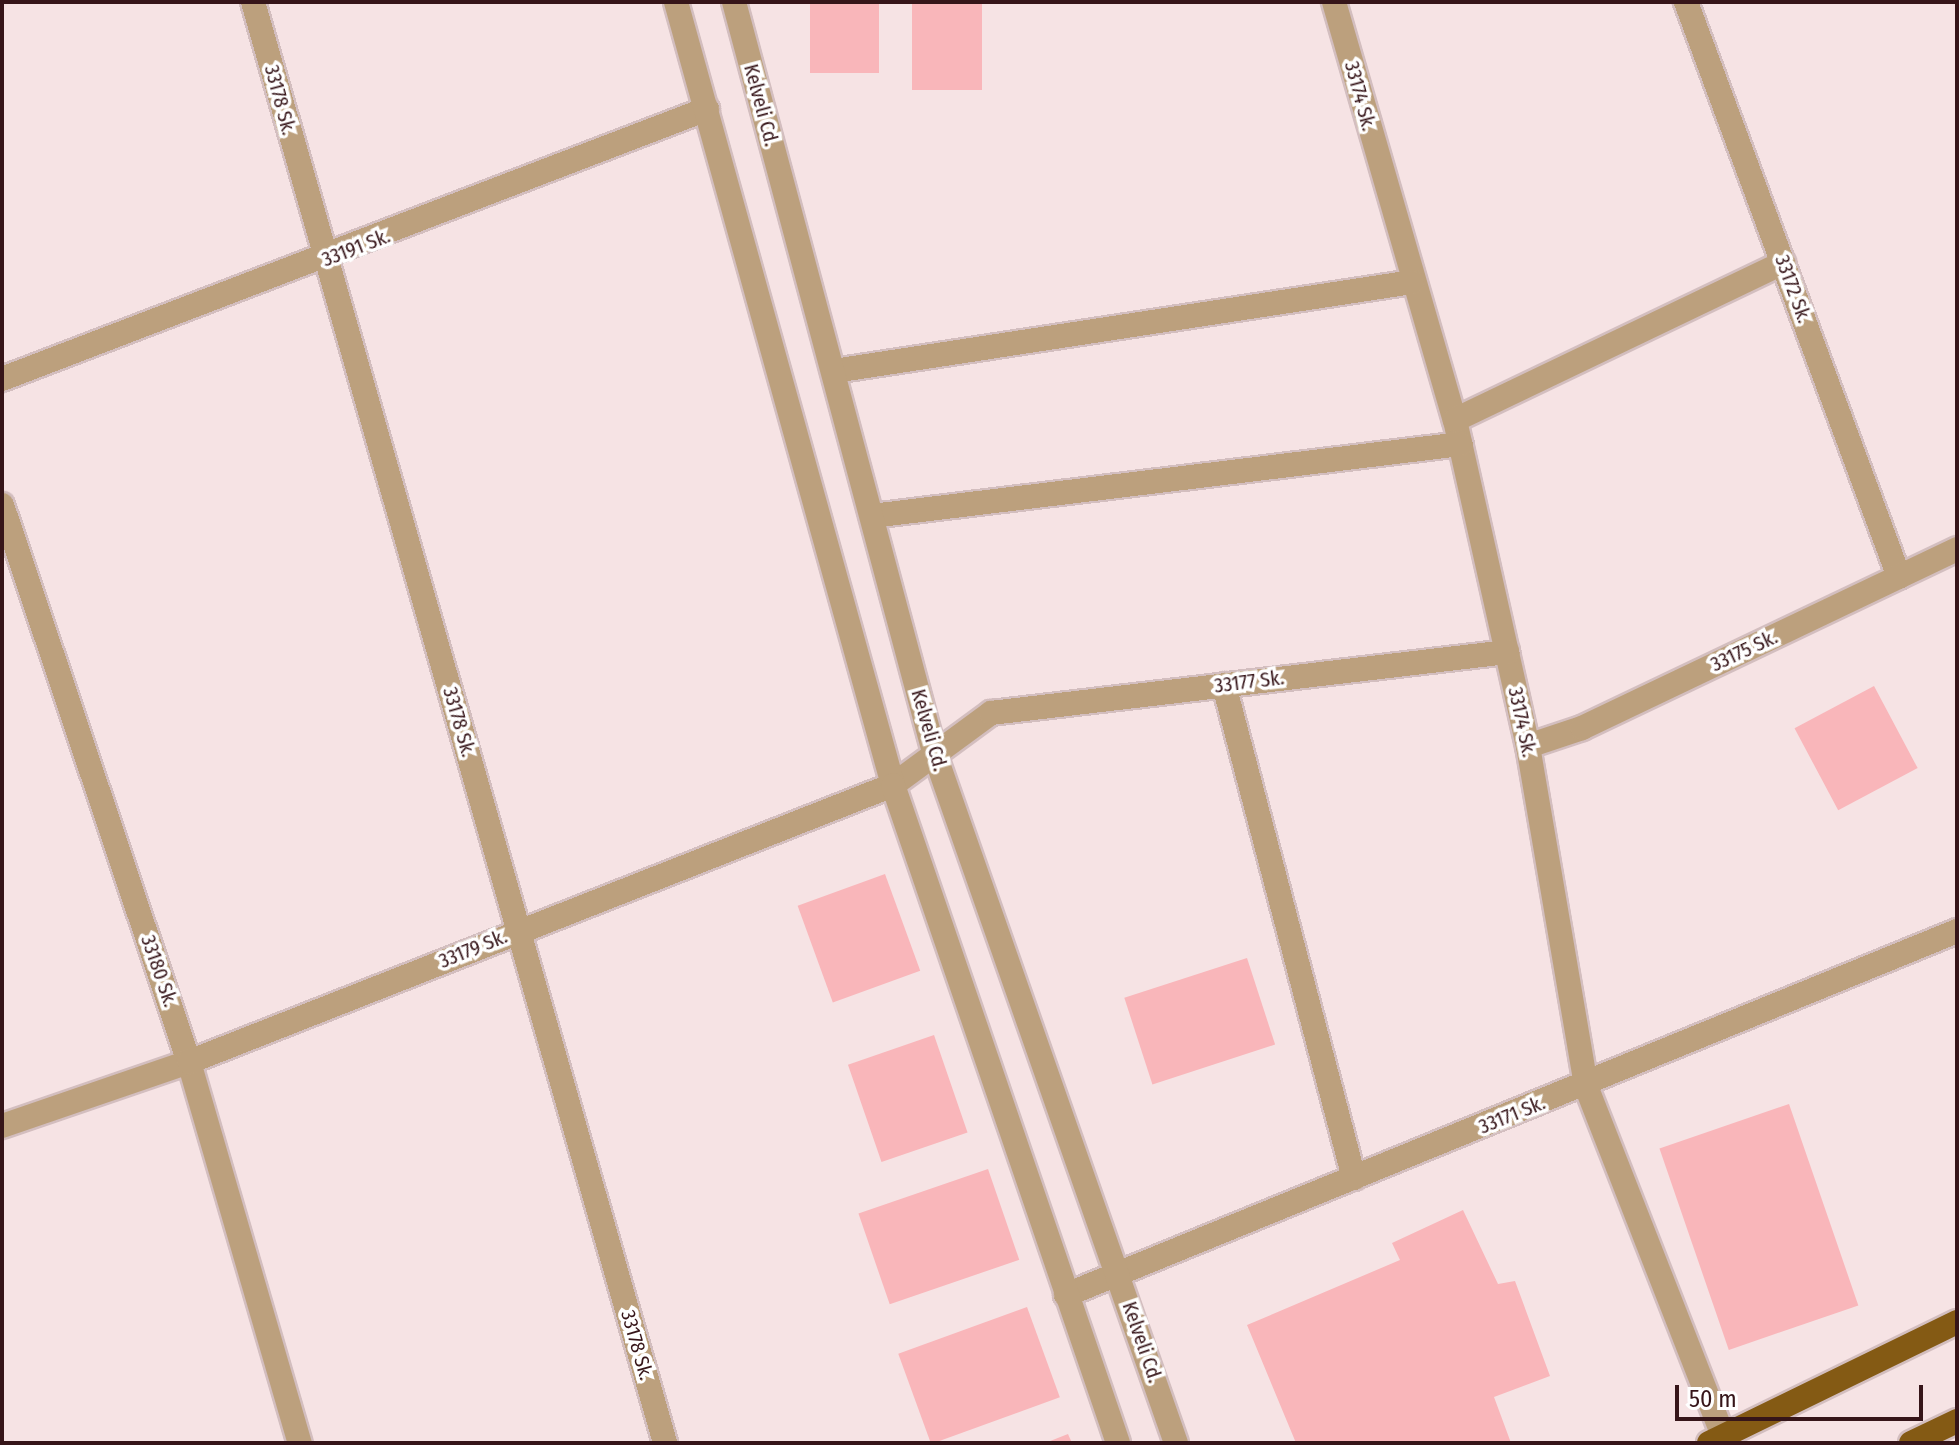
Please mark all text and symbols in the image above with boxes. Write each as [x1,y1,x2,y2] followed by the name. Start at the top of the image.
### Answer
[1339,59,1381,133] street label: 33174 Sk.
[739,61,783,149] street label: Kelveli Cd.
[259,62,301,138] street label: 33178 Sk.
[319,224,393,272] street label: 33191 Sk.
[1770,252,1816,326] street label: 33172 Sk.
[1707,625,1781,677] street label: 33175 Sk.
[1213,666,1285,698] street label: 33177 Sk.
[438,684,480,760] street label: 33178 Sk.
[1503,685,1541,759] street label: 33174 Sk.
[906,686,952,774] street label: Kelveli Cd.
[436,925,510,973] street label: 33179 Sk.
[136,932,182,1010] street label: 33180 Sk.
[1475,1091,1549,1139] street label: 33171 Sk.
[1117,1299,1167,1385] street label: Kelveli Cd.
[616,1307,658,1383] street label: 33178 Sk.
[1679,1369,1927,1419] scale bar
[1689,1385,1737,1413] text: 50 m

